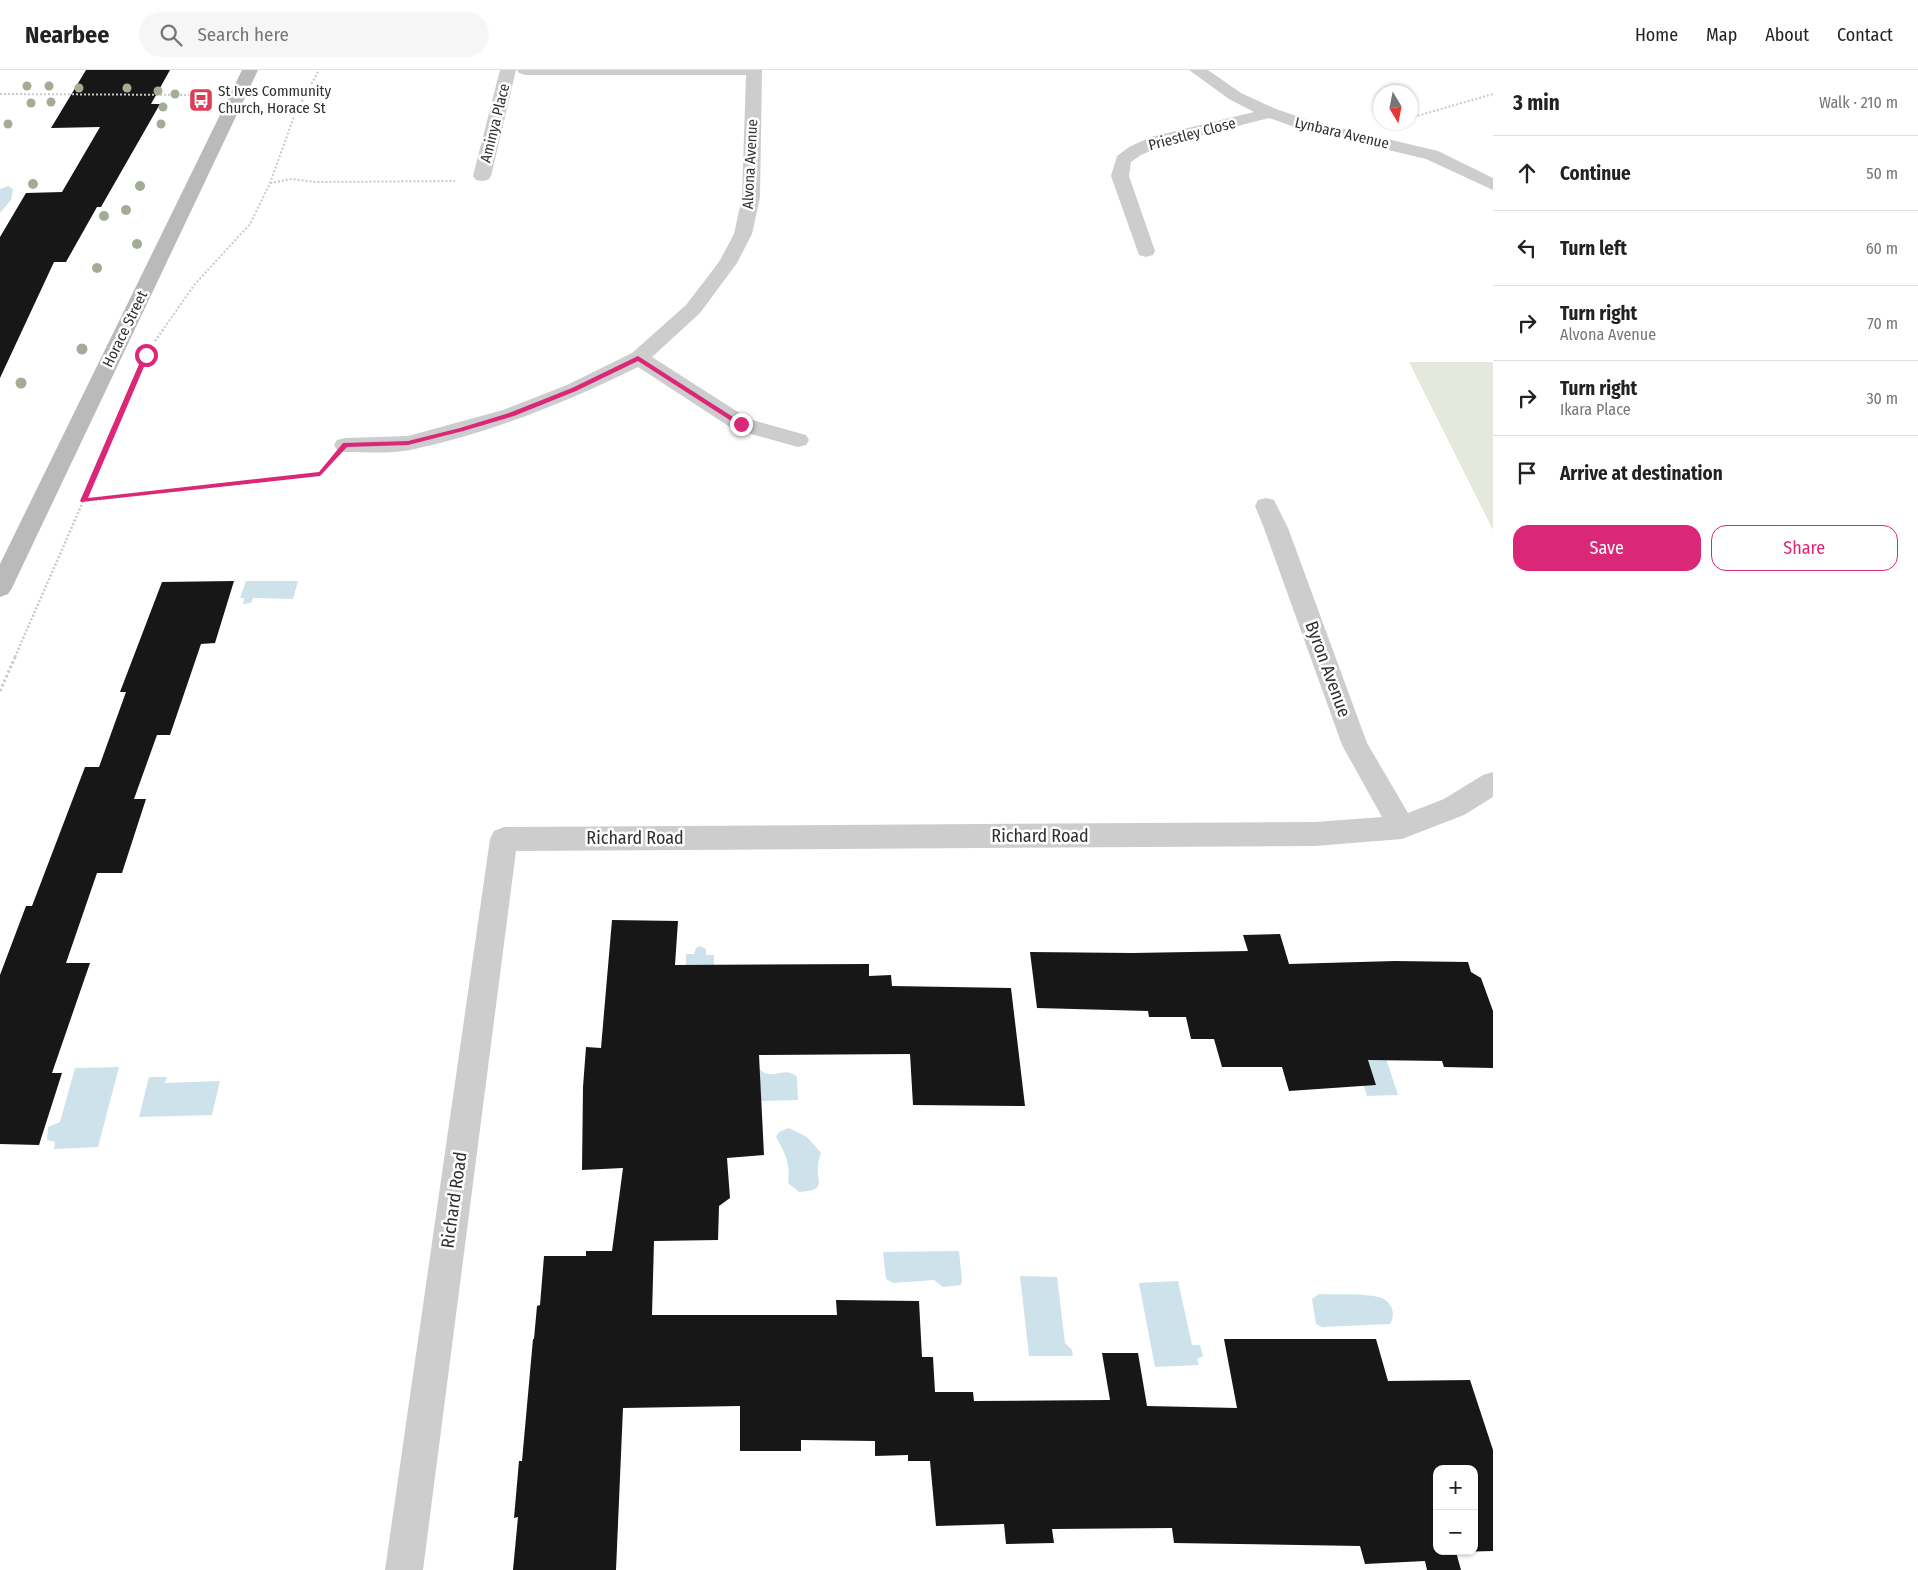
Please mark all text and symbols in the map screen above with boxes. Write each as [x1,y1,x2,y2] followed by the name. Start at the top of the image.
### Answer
[139,12,489,57] search box
[25,21,109,49] text: Nearbee
[157,21,185,49] icon: search
[197,23,289,46] text: Search here
[1635,24,1678,46] text: Home
[1706,24,1737,46] text: Map
[1765,24,1809,46] text: About
[1837,24,1893,46] text: Contact
[218,82,331,117] place label: St Ives Community Church, Horace St
[476,82,514,164] street label: Aminya Place
[1373,85,1418,130] north arrow
[188,87,214,113] bus stop icon: St Ives Community Church, Horace St
[1513,90,1560,116] text: 3 min
[1819,93,1898,112] text: Walk · 210 m
[1293,113,1391,153] street label: Lynbara Avenue
[1146,114,1238,154] street label: Priestley Close
[739,119,761,209] street label: Alvona Avenue
[1513,159,1541,187] icon: ahead
[1560,162,1631,185] text: Continue
[1866,164,1898,183] text: 50 m
[1513,234,1541,262] icon: left
[1560,237,1627,260] text: Turn left
[1866,239,1898,258] text: 60 m
[99,288,151,370] street label: Horace Street
[1560,302,1637,325] text: Turn right
[1513,309,1541,337] icon: right
[1867,314,1898,333] text: 70 m
[1560,325,1656,344] text: Alvona Avenue
[135,344,158,367] route start
[1560,377,1637,400] text: Turn right
[1513,384,1541,412] icon: right
[1866,389,1898,408] text: 30 m
[1560,400,1631,419] text: Ikara Place
[730,413,753,436] route end
[1513,459,1541,487] icon: arrive
[1560,462,1723,485] text: Arrive at destination
[1513,525,1701,571] button: Save
[1711,525,1898,571] button: Share
[1300,618,1356,720] street label: Byron Avenue
[991,825,1089,847] street label: Richard Road
[586,827,684,849] street label: Richard Road
[436,1150,472,1250] street label: Richard Road
[1433,1465,1478,1555] map controls
[1433,1465,1478,1510] button: +
[1433,1510,1478,1555] button: −

